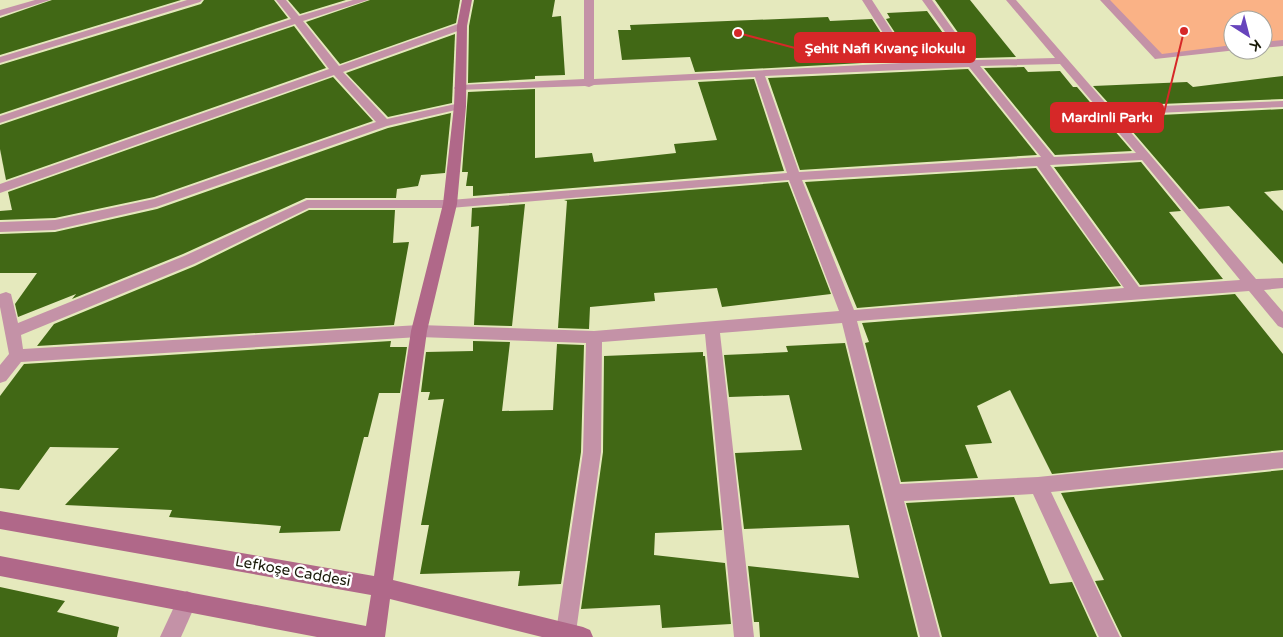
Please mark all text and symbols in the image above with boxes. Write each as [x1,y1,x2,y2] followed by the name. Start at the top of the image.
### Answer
[1223,10,1273,60] north arrow
[795,33,975,62] callout: Şehit Nafi Kıvanç ilokulu
[1246,35,1264,55] text: K
[805,40,965,57] text: Şehit Nafi Kıvanç ilokulu
[1051,103,1163,132] callout: Mardinli Parkı
[1061,109,1153,126] text: Mardinli Parkı
[234,552,352,590] street label: Lefkoşe Caddesi

